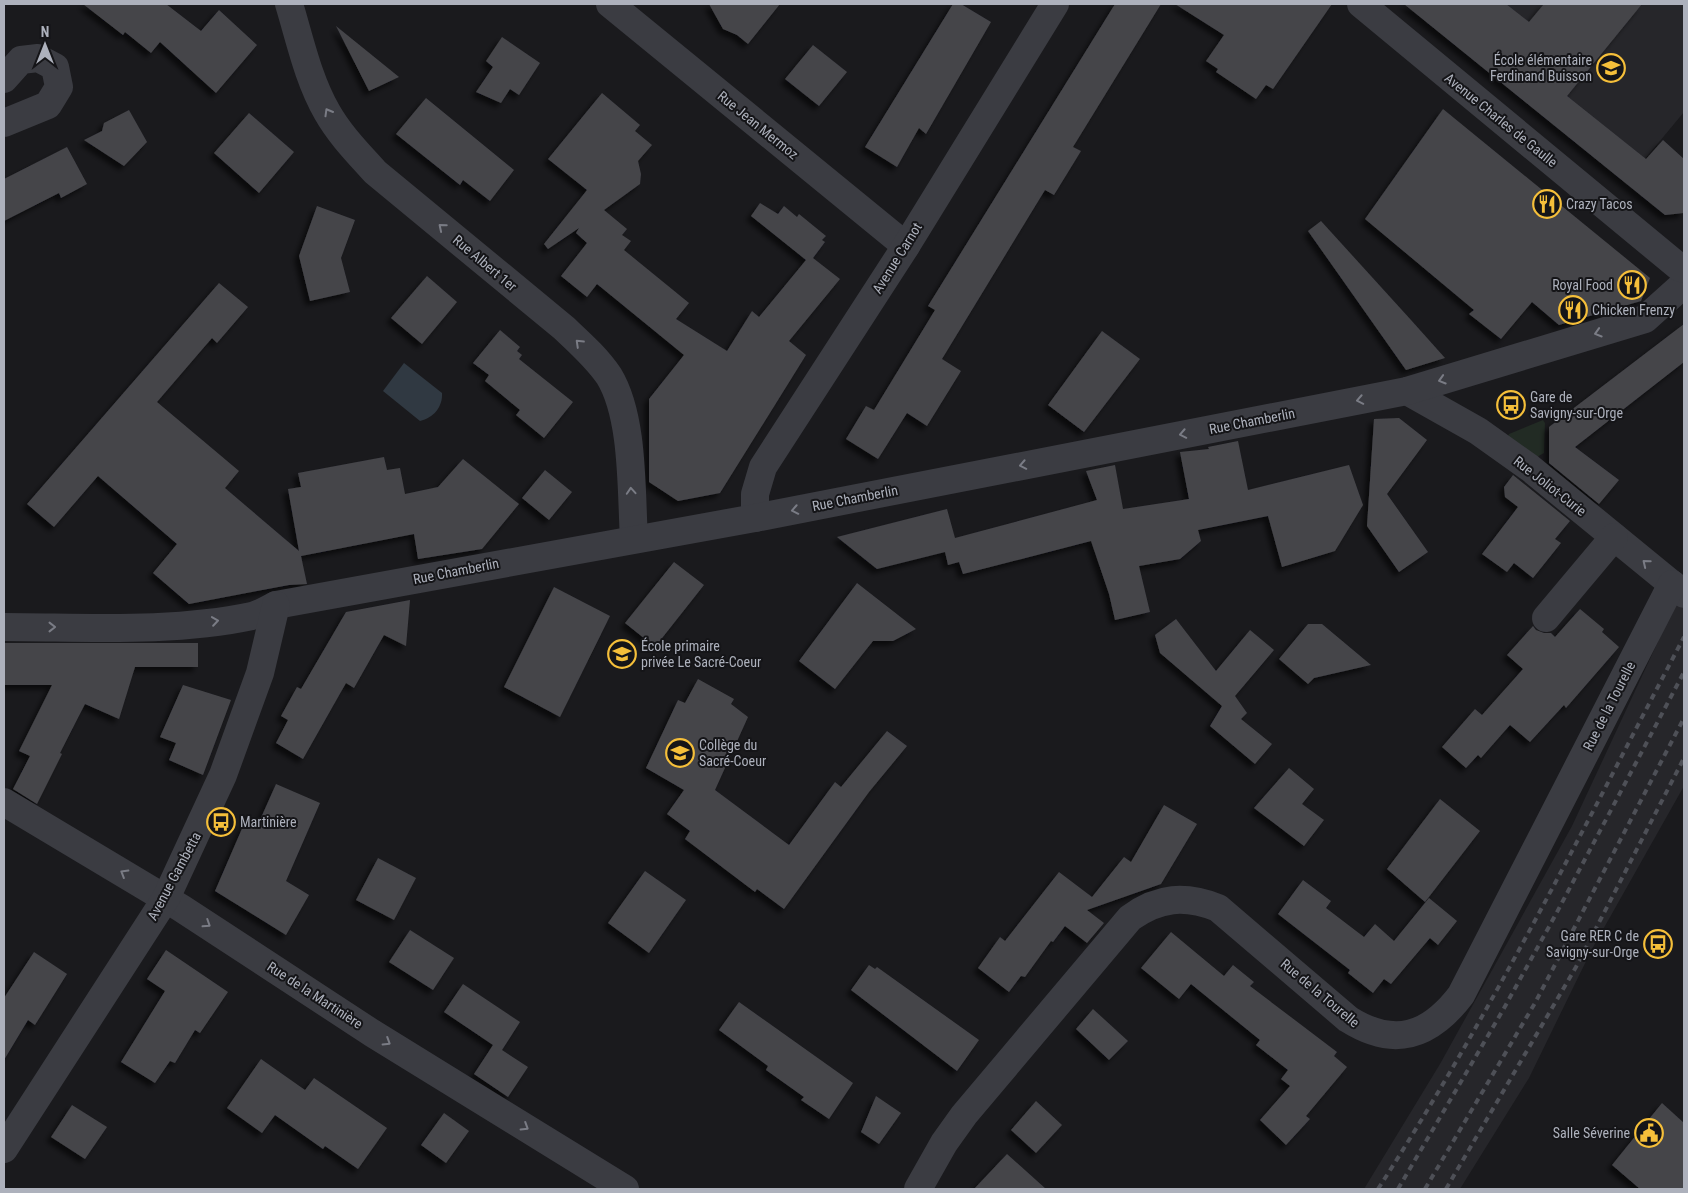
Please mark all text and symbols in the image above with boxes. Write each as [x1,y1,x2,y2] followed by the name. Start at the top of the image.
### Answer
[20,20,70,70] north arrow
[41,24,49,40] text: N
[1490,51,1592,84] place label: École élémentaire Ferdinand Buisson
[1596,53,1626,83] school or university icon: École élémentaire Ferdinand Buisson
[1442,70,1561,171] street label: Avenue Charles de Gaulle
[714,88,802,162] street label: Rue Jean Mermoz
[325,109,335,118] one-way arrow
[1532,189,1562,219] restaurant icon: Crazy Tacos
[1566,196,1633,212] place label: Crazy Tacos
[869,220,925,296] street label: Avenue Carnot
[439,224,448,232] one-way arrow
[450,232,520,294] street label: Rue Albert 1er
[1617,270,1647,300] restaurant icon: Royal Food
[1552,277,1613,293] place label: Royal Food
[1558,295,1588,325] restaurant icon: Chicken Frenzy
[1592,302,1675,318] place label: Chicken Frenzy
[1594,328,1603,338] one-way arrow
[576,340,585,349] one-way arrow
[1439,375,1447,385] one-way arrow
[1530,389,1623,421] place label: Gare de Savigny-sur-Orge
[1496,390,1526,420] bus stop icon: Gare de Savigny-sur-Orge
[1355,394,1364,405] one-way arrow
[1208,405,1296,437] street label: Rue Chamberlin
[1178,429,1187,439] one-way arrow
[1511,453,1590,520] street label: Rue Joliot-Curie
[1019,460,1028,470] one-way arrow
[811,482,899,514] street label: Rue Chamberlin
[625,486,636,494] one-way arrow
[791,504,800,514] one-way arrow
[412,555,500,587] street label: Rue Chamberlin
[1643,559,1652,568] one-way arrow
[211,616,219,627] one-way arrow
[49,622,57,632] one-way arrow
[641,637,761,670] place label: École primaire privée Le Sacré-Coeur
[607,639,637,669] school or university icon: École primaire privée Le Sacré-Coeur
[1580,658,1638,753] street label: Rue de la Tourelle
[699,737,766,769] place label: Collège du Sacré-Coeur
[665,738,695,768] school or university icon: Collège du Sacré-Coeur
[206,807,236,837] bus stop icon: Martinière
[240,814,297,830] place label: Martinière
[144,829,204,923] street label: Avenue Gambetta
[120,870,129,880] one-way arrow
[202,918,211,928] one-way arrow
[1546,928,1639,960] place label: Gare RER C de Savigny-sur-Orge
[1643,929,1673,959] bus stop icon: Gare RER C de Savigny-sur-Orge
[1277,955,1363,1031] street label: Rue de la Tourelle
[264,958,366,1032] street label: Rue de la Martinière
[381,1036,390,1046] one-way arrow
[1634,1118,1664,1148] public building icon: Salle Séverine
[520,1121,529,1131] one-way arrow
[1553,1125,1630,1141] place label: Salle Séverine

